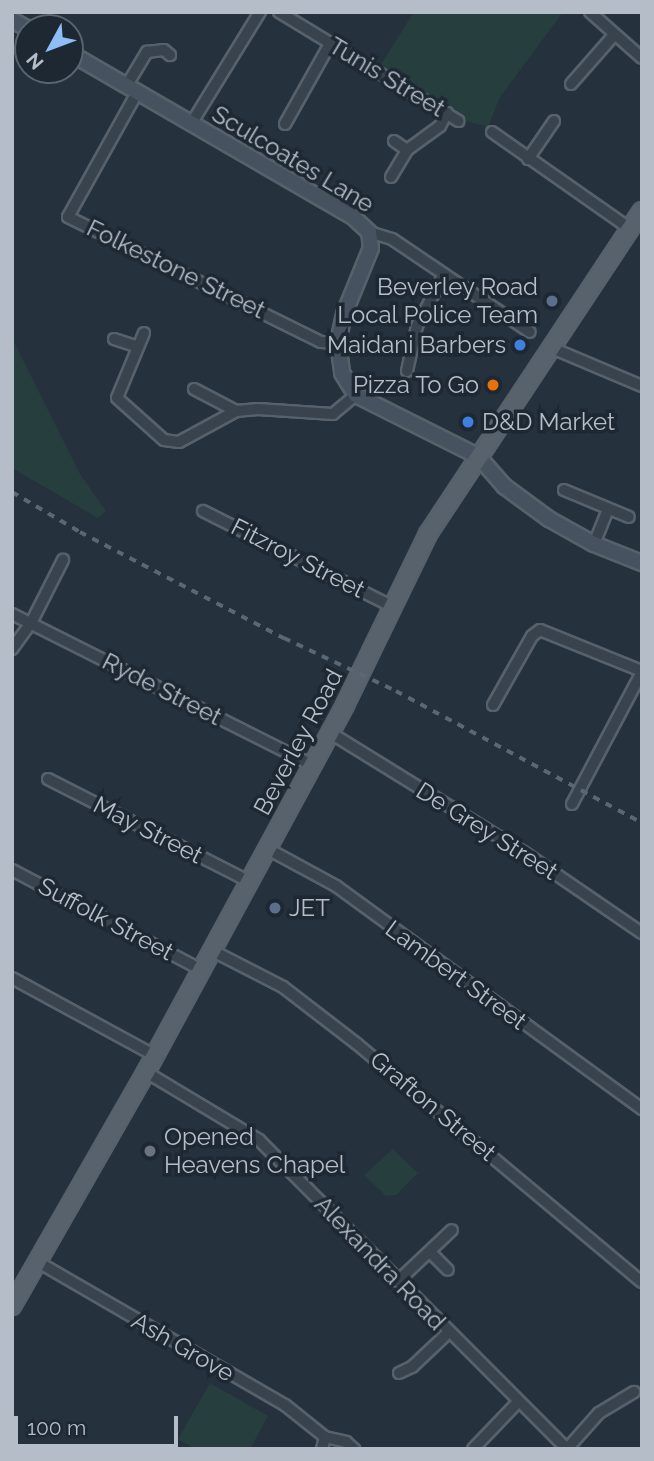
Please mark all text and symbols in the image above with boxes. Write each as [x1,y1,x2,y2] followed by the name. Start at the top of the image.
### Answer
[14,14,84,84] north arrow
[324,31,450,123] street label: Tunis Street
[22,49,48,74] text: N
[207,99,379,219] street label: Sculcoates Lane
[82,213,270,325] street label: Folkestone Street
[336,273,538,329] place label: Beverley Road Local Police Team
[544,293,560,309] marker: Beverley Road Local Police Team
[327,331,506,359] place label: Maidani Barbers
[512,337,528,353] marker: Maidani Barbers
[352,371,479,399] place label: Pizza To Go
[485,377,501,393] marker: Pizza To Go
[482,408,615,436] place label: D&D Market
[460,414,476,430] marker: D&D Market
[226,512,370,604] street label: Fitzroy Street
[98,647,226,731] street label: Ryde Street
[247,664,349,820] street label: Beverley Road
[411,776,563,886] street label: De Grey Street
[88,790,208,870] street label: May Street
[34,871,178,967] street label: Suffolk Street
[289,894,330,922] place label: JET
[267,900,283,916] marker: JET
[380,914,532,1036] street label: Lambert Street
[364,1045,502,1167] street label: Grafton Street
[164,1123,345,1179] place label: Opened Heavens Chapel
[142,1143,158,1159] marker: Opened Heavens Chapel
[309,1190,451,1336] street label: Alexandra Road
[127,1306,239,1388] street label: Ash Grove
[18,1402,182,1446] scale bar
[27,1415,86,1440] text: 100 m

